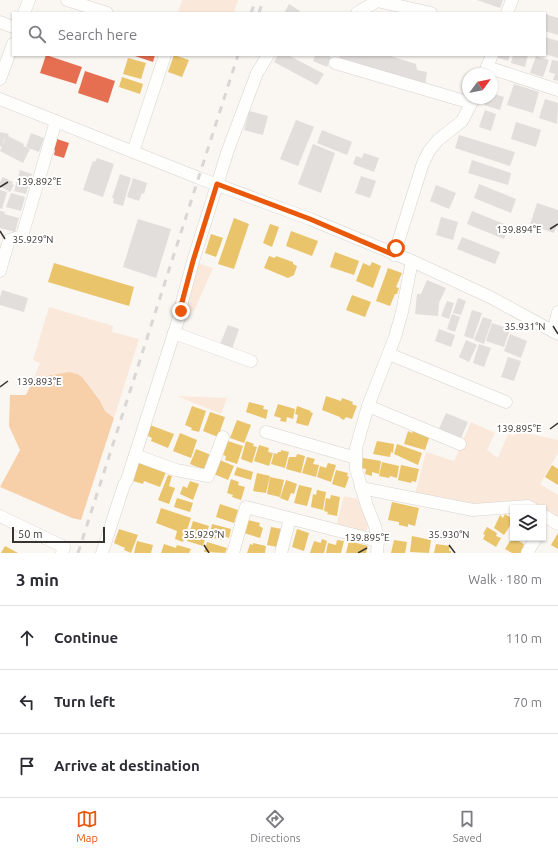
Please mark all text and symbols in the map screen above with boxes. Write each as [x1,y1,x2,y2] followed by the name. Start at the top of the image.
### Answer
[12,12,546,56] search box
[26,23,48,45] icon: search
[58,26,137,43] text: Search here
[462,68,498,104] north arrow
[16,176,62,187] text: 139.892°E
[496,224,542,235] text: 139.894°E
[12,234,54,245] text: 35.929°N
[387,239,405,257] route start
[172,302,190,320] route end
[504,321,546,332] text: 35.931°N
[16,376,62,387] text: 139.893°E
[496,423,542,434] text: 139.895°E
[510,505,546,541] map controls
[510,505,546,541] button: layers
[12,525,105,544] scale bar
[18,528,42,540] text: 50 m
[183,529,225,540] text: 35.929°N
[428,529,470,540] text: 35.930°N
[344,532,390,543] text: 139.895°E
[16,570,59,589] text: 3 min
[468,572,542,586] text: Walk · 180 m
[16,627,38,649] icon: ahead
[54,629,118,646] text: Continue
[506,631,542,645] text: 110 m
[16,691,38,713] icon: left
[54,693,115,710] text: Turn left
[513,695,542,709] text: 70 m
[16,755,38,777] icon: arrive
[54,757,200,774] text: Arrive at destination
[76,808,98,844] tab: Map
[250,808,300,844] tab: Directions
[453,808,482,844] tab: Saved

